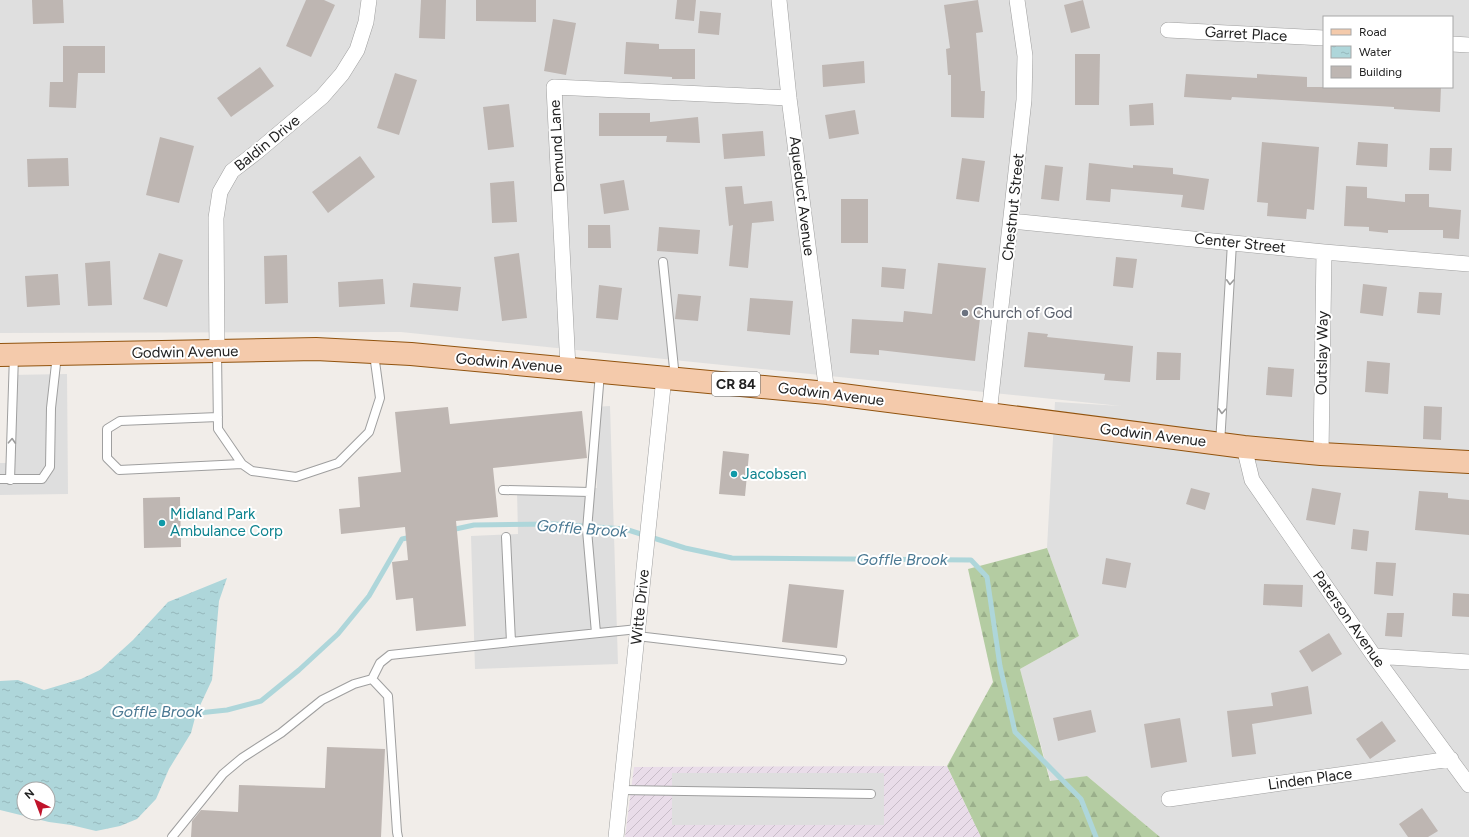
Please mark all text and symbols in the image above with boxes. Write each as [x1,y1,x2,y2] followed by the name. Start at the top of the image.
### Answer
[1323,16,1453,88] legend
[1204,23,1288,45] street label: Garret Place
[1359,25,1387,39] text: Road
[1359,45,1391,59] text: Water
[1359,65,1402,79] text: Building
[546,99,568,193] street label: Demund Lane
[231,111,303,175] street label: Baldin Drive
[786,135,818,257] street label: Aqueduct Avenue
[998,152,1028,262] street label: Chestnut Street
[1193,229,1287,257] street label: Center Street
[1225,279,1234,285] one-way arrow
[973,304,1073,322] place label: Church of God
[960,308,970,318] marker: Church of God
[1312,311,1332,395] street label: Outslay Way
[131,342,239,362] street label: Godwin Avenue
[455,349,563,377] street label: Godwin Avenue
[712,372,760,396] road number: CR 84
[777,379,885,409] street label: Godwin Avenue
[1218,408,1227,414] one-way arrow
[1099,420,1207,450] street label: Godwin Avenue
[8,438,17,444] one-way arrow
[742,465,807,483] place label: Jacobsen
[729,469,739,479] marker: Jacobsen
[170,505,283,540] place label: Midland Park Ambulance Corp
[536,516,629,541] water label: Goffle Brook
[157,518,167,528] marker: Midland Park Ambulance Corp
[856,550,949,569] water label: Goffle Brook
[1309,567,1389,671] street label: Paterson Avenue
[627,568,653,646] street label: Witte Drive
[111,702,204,721] water label: Goffle Brook
[1267,764,1353,794] street label: Linden Place
[16,781,56,821] north arrow
[22,786,37,802] text: N

